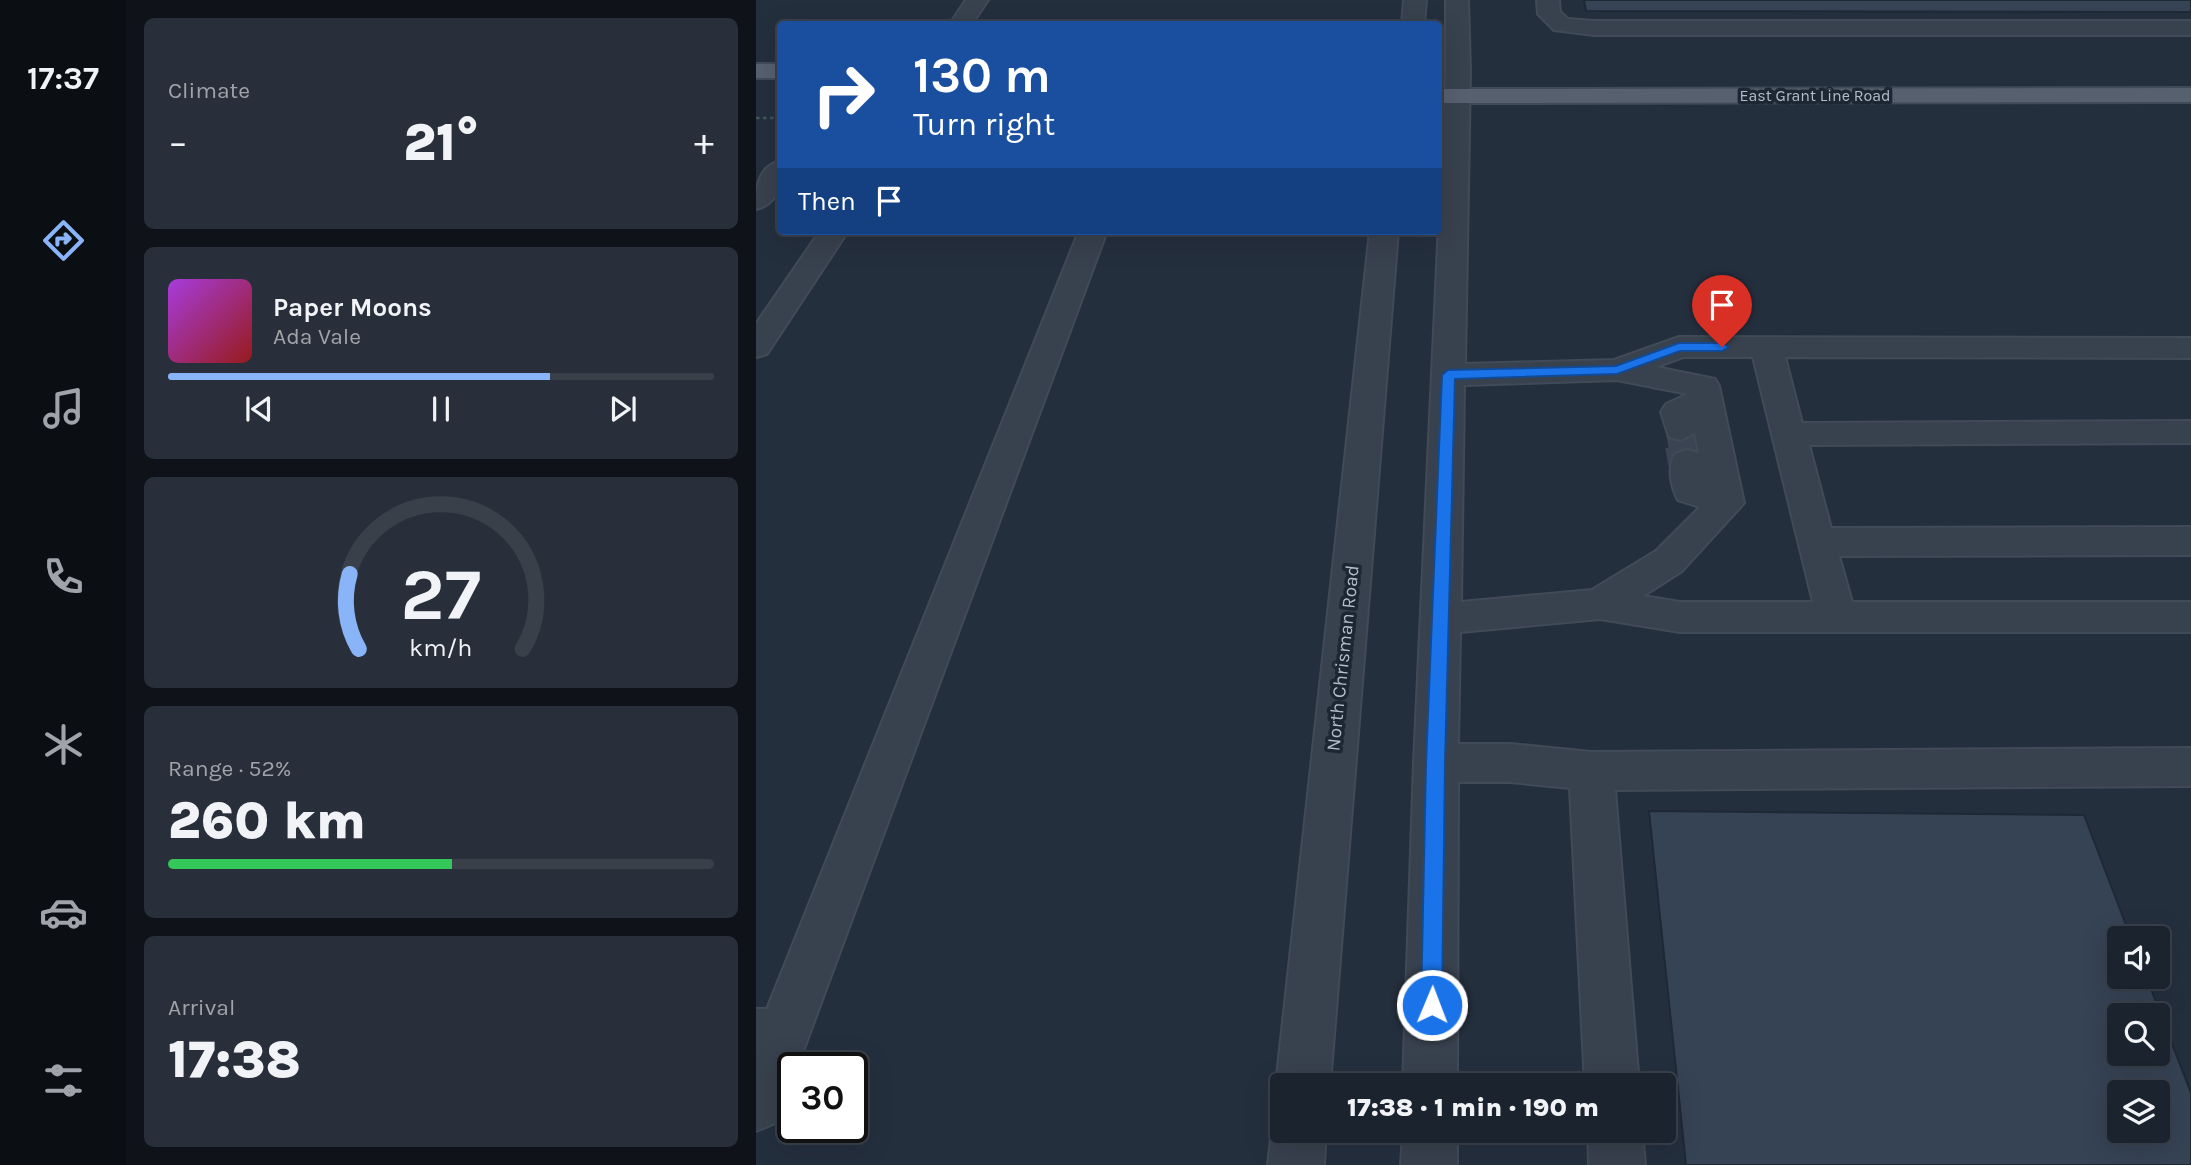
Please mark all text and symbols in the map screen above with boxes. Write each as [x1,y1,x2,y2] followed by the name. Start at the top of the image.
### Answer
[913,47,1051,104] text: 130 m
[798,49,889,140] icon: right
[27,60,99,97] text: 17:37
[168,77,250,104] text: Climate
[1739,86,1891,105] street label: East Grant Line Road
[913,106,1055,143] text: Turn right
[403,112,479,173] text: 21°
[168,120,188,165] text: −
[694,120,714,165] text: +
[870,182,908,220] icon: arrive
[798,186,856,217] text: Then
[39,216,88,265] icon: directions
[1692,275,1752,347] pin
[1703,286,1741,324] icon: arrive
[273,292,432,323] text: Paper Moons
[273,323,361,350] text: Ada Vale
[39,384,88,433] icon: music
[240,390,278,428] icon: previous
[422,390,460,428] icon: pause
[604,390,642,428] icon: next
[39,552,88,601] icon: phone
[401,552,481,637] text: 27
[1322,564,1364,752] street label: North Chrisman Road
[409,632,473,661] text: km/h
[39,720,88,769] icon: climate
[168,755,291,782] text: Range · 52%
[168,790,366,851] text: 260 km
[39,888,88,937] icon: car
[2107,926,2170,1143] map controls
[2107,926,2170,989] button: sound
[1395,968,1469,1042] position arrow
[168,994,235,1021] text: Arrival
[2107,1003,2170,1066] button: search
[168,1029,301,1090] text: 17:38
[777,1052,868,1143] speed limit sign: 30
[39,1056,88,1105] icon: filters
[2107,1080,2170,1143] button: layers
[1347,1092,1599,1123] text: 17:38 · 1 min · 190 m

